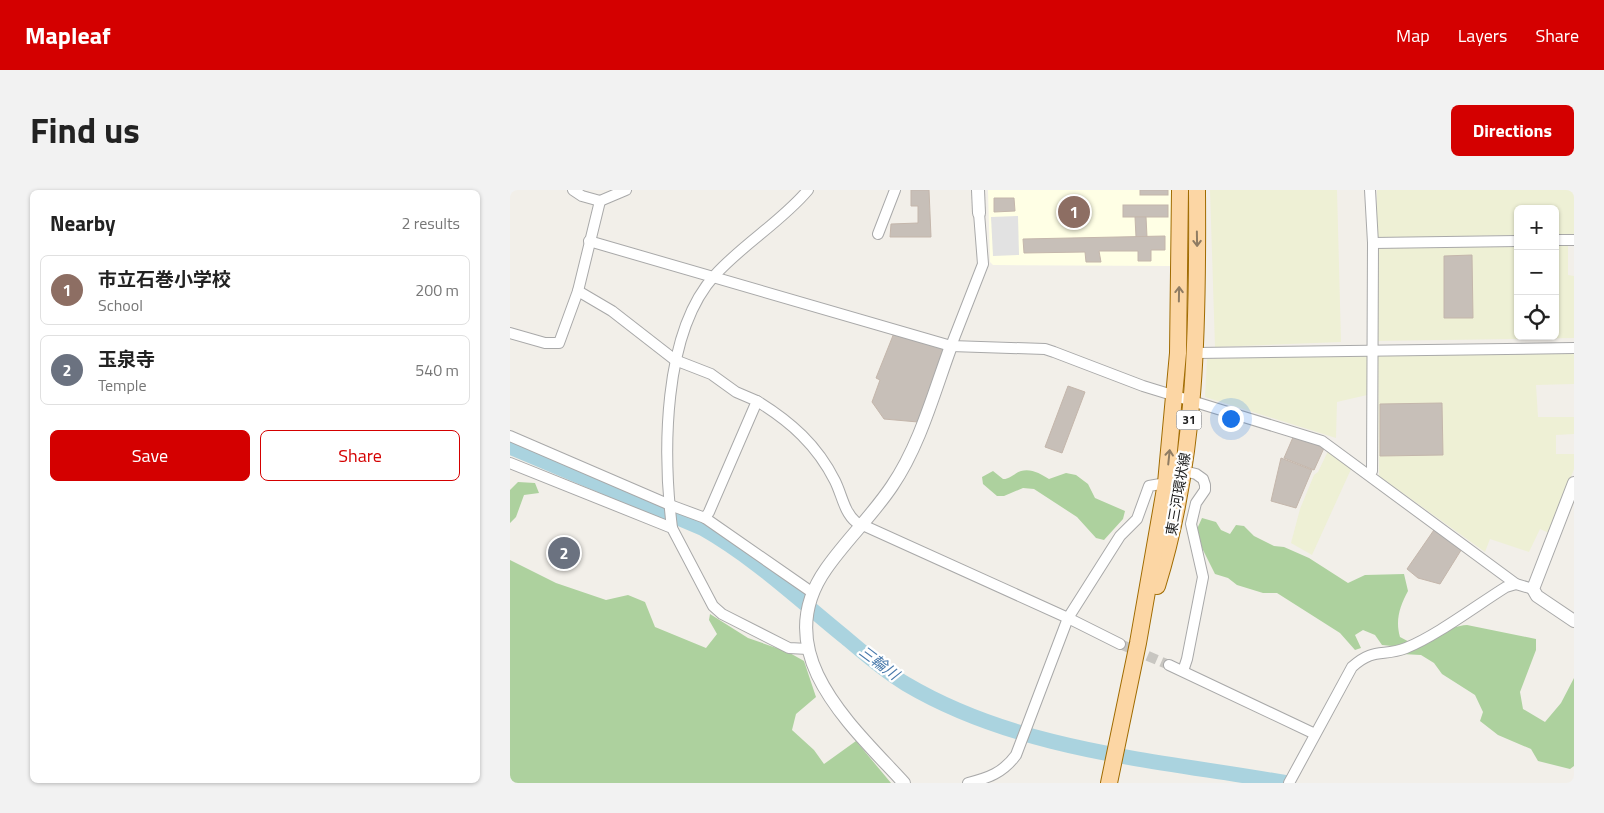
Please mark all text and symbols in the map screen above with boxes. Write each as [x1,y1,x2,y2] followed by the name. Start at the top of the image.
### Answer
[25,17,110,53] text: Mapleaf
[1396,22,1430,49] text: Map
[1458,22,1507,49] text: Layers
[1535,22,1579,49] text: Share
[30,103,140,157] text: Find us
[1451,105,1574,156] button: Directions
[1058,193,1090,231] pin: 1
[1514,205,1559,340] map controls
[1514,205,1559,250] button: +
[50,207,115,239] text: Nearby
[401,211,460,235] text: 2 results
[1192,230,1202,246] one-way arrow
[1514,250,1559,295] button: −
[98,264,231,293] text: 市立石巻小学校
[63,278,71,302] text: 1
[415,278,459,302] text: 200 m
[1174,287,1184,303] one-way arrow
[98,293,143,317] text: School
[1514,295,1559,340] button: locate
[98,344,155,373] text: 玉泉寺
[63,358,71,382] text: 2
[415,358,459,382] text: 540 m
[98,373,147,397] text: Temple
[1218,406,1244,432] your location
[1176,410,1202,430] road number: 31
[50,430,250,481] button: Save
[260,430,460,481] button: Share
[1164,449,1173,465] one-way arrow
[1160,451,1195,537] street label: 東三河環状線
[548,534,580,572] pin: 2
[854,640,906,687] water label: 三輪川

